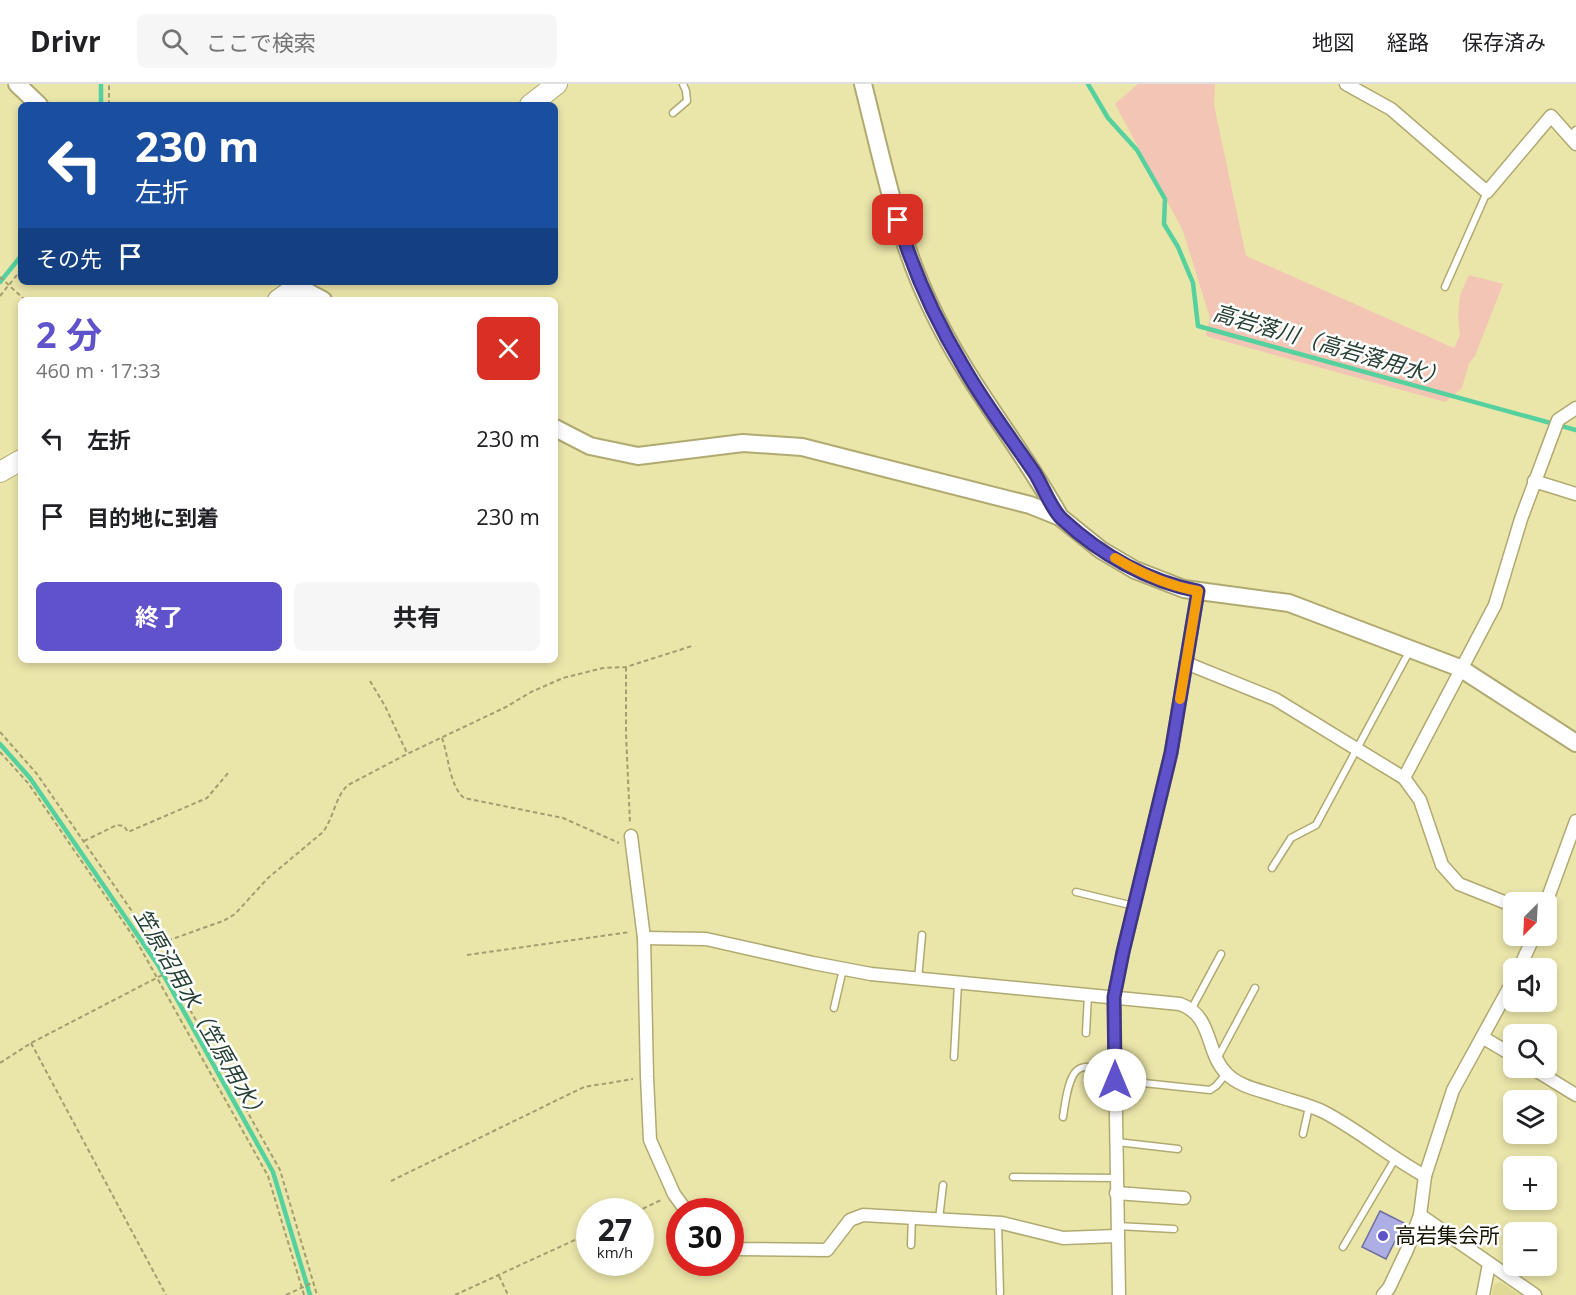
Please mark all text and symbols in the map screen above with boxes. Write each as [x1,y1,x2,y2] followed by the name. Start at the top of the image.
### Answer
[137,14,557,68] search box
[30,22,101,60] text: Drivr
[158,25,191,58] icon: search
[206,27,316,57] text: ここで検索
[1312,28,1354,56] text: 地図
[1387,28,1429,56] text: 経路
[1462,28,1546,56] text: 保存済み
[135,117,259,174] text: 230 m
[36,126,114,204] icon: left
[135,173,189,210] text: 左折
[872,194,923,245] pin
[881,203,914,236] icon: arrive
[114,240,147,273] icon: arrive
[36,243,102,273] text: その先
[1210,296,1451,392] water label: 高岩落川（高岩落用水）
[36,310,102,359] text: 2 分
[477,317,540,380] button: close
[36,357,161,384] text: 460 m · 17:33
[36,422,69,455] icon: left
[476,423,540,453] text: 230 m
[87,424,131,454] text: 左折
[36,500,69,533] icon: arrive
[476,501,540,531] text: 230 m
[87,502,219,532] text: 目的地に到着
[36,582,282,651] button: 終了
[294,582,540,651] button: 共有
[1503,892,1557,946] north arrow
[1503,892,1557,1276] map controls
[128,902,275,1127] water label: 笠原沼用水（笠原用水）
[1503,958,1557,1012] button: sound
[1503,1024,1557,1078] button: search
[1083,1048,1147,1112] position arrow
[1503,1090,1557,1144] button: layers
[1503,1156,1557,1210] button: +
[666,1198,744,1276] speed limit sign: 30
[598,1209,632,1250] text: 27
[1395,1221,1500,1249] place label: 高岩集会所
[1503,1222,1557,1276] button: −
[1376,1229,1390,1243] marker: 高岩集会所
[597,1242,633,1262] text: km/h

